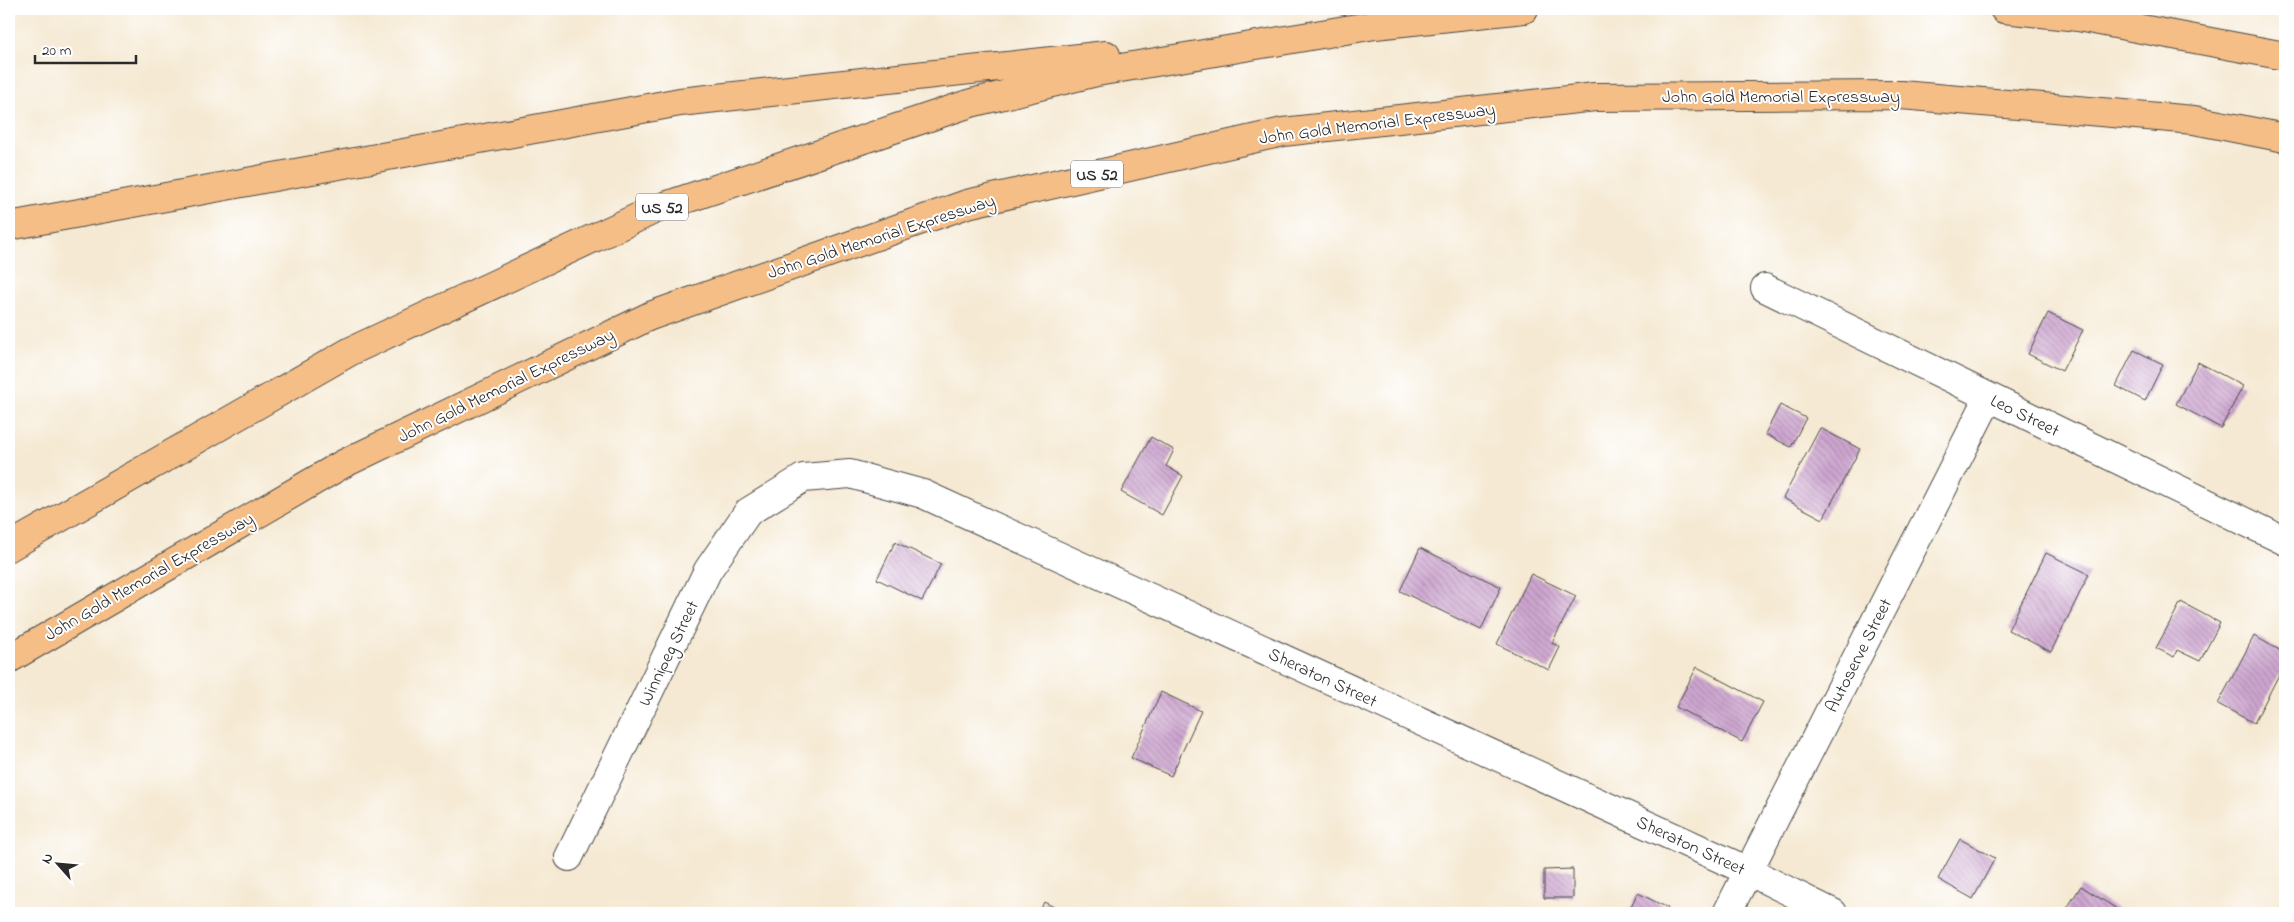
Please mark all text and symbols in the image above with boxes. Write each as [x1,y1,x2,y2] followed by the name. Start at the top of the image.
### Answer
[35,32,136,64] scale bar
[42,40,72,62] text: 20 m
[1662,85,1900,111] street label: John Gold Memorial Expressway
[1258,98,1497,152] street label: John Gold Memorial Expressway
[1071,160,1123,188] road number: US 52
[764,189,999,287] street label: John Gold Memorial Expressway
[636,193,688,220] road number: US 52
[394,323,620,451] street label: John Gold Memorial Expressway
[1985,389,2063,445] street label: Leo Street
[40,507,260,648] street label: John Gold Memorial Expressway
[1820,594,1900,717] street label: Autoserve Street
[633,597,708,712] street label: Winnipeg Street
[1263,642,1381,715] street label: Sheraton Street
[1631,810,1749,883] street label: Sheraton Street
[32,840,82,890] north arrow
[36,850,59,868] text: N

